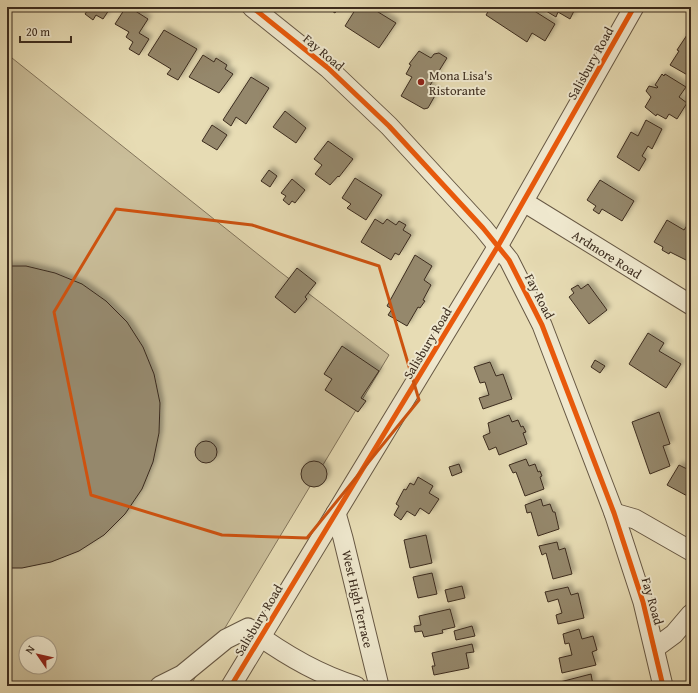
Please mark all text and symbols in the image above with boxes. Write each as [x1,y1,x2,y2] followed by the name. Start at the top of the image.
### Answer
[20,18,71,44] scale bar
[26,23,50,40] text: 20 m
[563,23,618,103] street label: Salisbury Road
[299,30,348,75] street label: Fay Road
[429,66,492,100] place label: Mona Lisa's Ristorante
[416,77,426,87] marker: Mona Lisa's Ristorante
[568,226,645,283] street label: Ardmore Road
[520,270,559,322] street label: Fay Road
[399,304,456,383] street label: Salisbury Road
[337,548,378,650] street label: West High Terrace
[637,575,668,627] street label: Fay Road
[230,581,287,660] street label: Salisbury Road
[18,635,58,675] north arrow
[21,641,39,657] text: N

